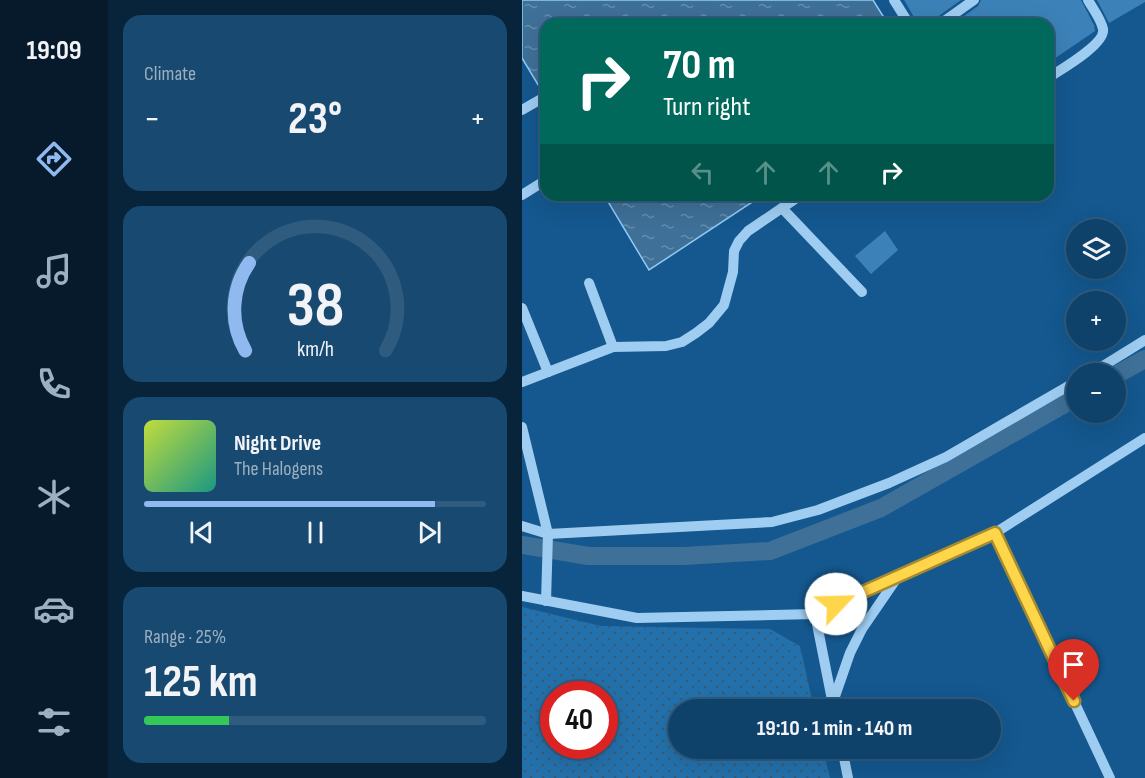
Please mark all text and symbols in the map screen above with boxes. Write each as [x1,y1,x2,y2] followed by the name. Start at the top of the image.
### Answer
[26,35,82,67] text: 19:09
[663,40,736,91] text: 70 m
[564,42,642,120] icon: right
[144,62,196,86] text: Climate
[663,91,750,123] text: Turn right
[288,92,342,147] text: 23°
[144,99,160,139] text: −
[470,99,486,139] text: +
[33,138,75,180] icon: directions
[686,156,719,189] icon: left
[749,156,782,189] icon: ahead
[812,156,845,189] icon: ahead
[875,156,908,189] icon: right
[1066,219,1126,423] map controls
[1066,219,1126,279] button: layers
[33,250,75,292] icon: music
[286,269,344,344] text: 38
[1066,291,1126,351] button: +
[296,337,334,362] text: km/h
[33,363,75,405] icon: phone
[1066,363,1126,423] button: −
[234,430,321,457] text: Night Drive
[234,457,323,481] text: The Halogens
[33,476,75,518] icon: climate
[185,516,218,549] icon: previous
[299,516,332,549] icon: pause
[413,516,446,549] icon: next
[804,572,868,636] position arrow
[33,588,75,630] icon: car
[144,625,226,649] text: Range · 25%
[1048,639,1099,701] pin
[1057,648,1090,681] icon: arrive
[144,655,257,710] text: 125 km
[540,681,618,759] speed limit sign: 40
[33,701,75,743] icon: filters
[757,715,912,742] text: 19:10 · 1 min · 140 m

